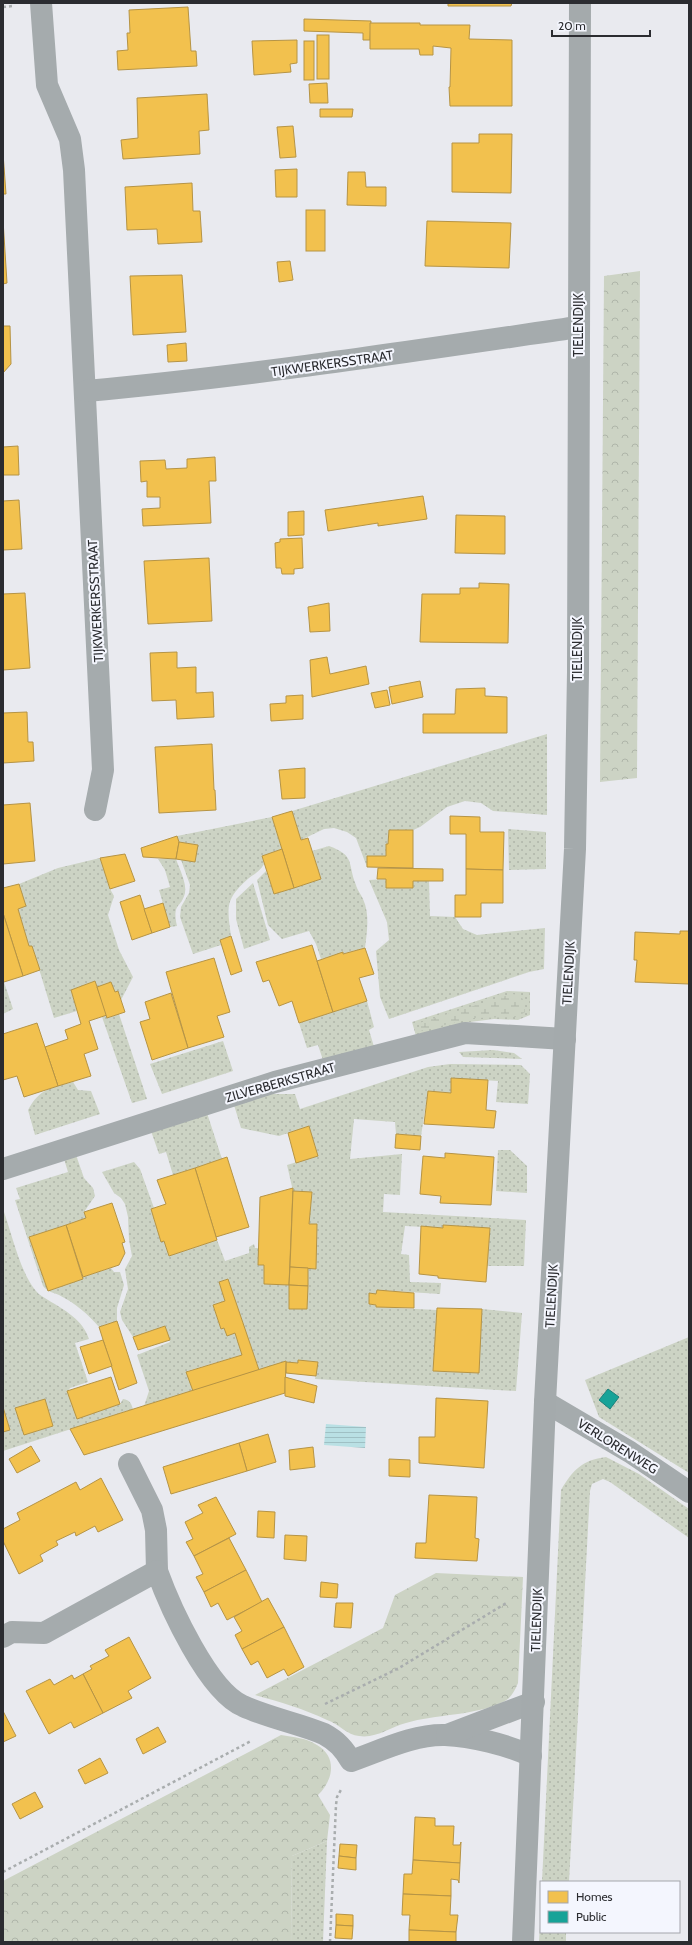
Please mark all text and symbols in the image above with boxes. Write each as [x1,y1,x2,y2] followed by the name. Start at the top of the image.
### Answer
[552,12,650,38] scale bar
[558,18,586,33] text: 20 m
[570,292,586,357] street label: TIELENDIJK
[270,347,394,379] street label: TIJKWERKERSSTRAAT
[84,539,106,663] street label: TIJKWERKERSSTRAAT
[569,616,585,681] street label: TIELENDIJK
[558,940,578,1005] street label: TIELENDIJK
[223,1059,337,1105] street label: ZILVERBERKSTRAAT
[541,1263,561,1328] street label: TIELENDIJK
[575,1415,661,1477] street label: VERLORENWEG
[527,1587,545,1652] street label: TIELENDIJK
[540,1881,680,1933] legend
[576,1889,613,1904] text: Homes
[576,1909,607,1924] text: Public

